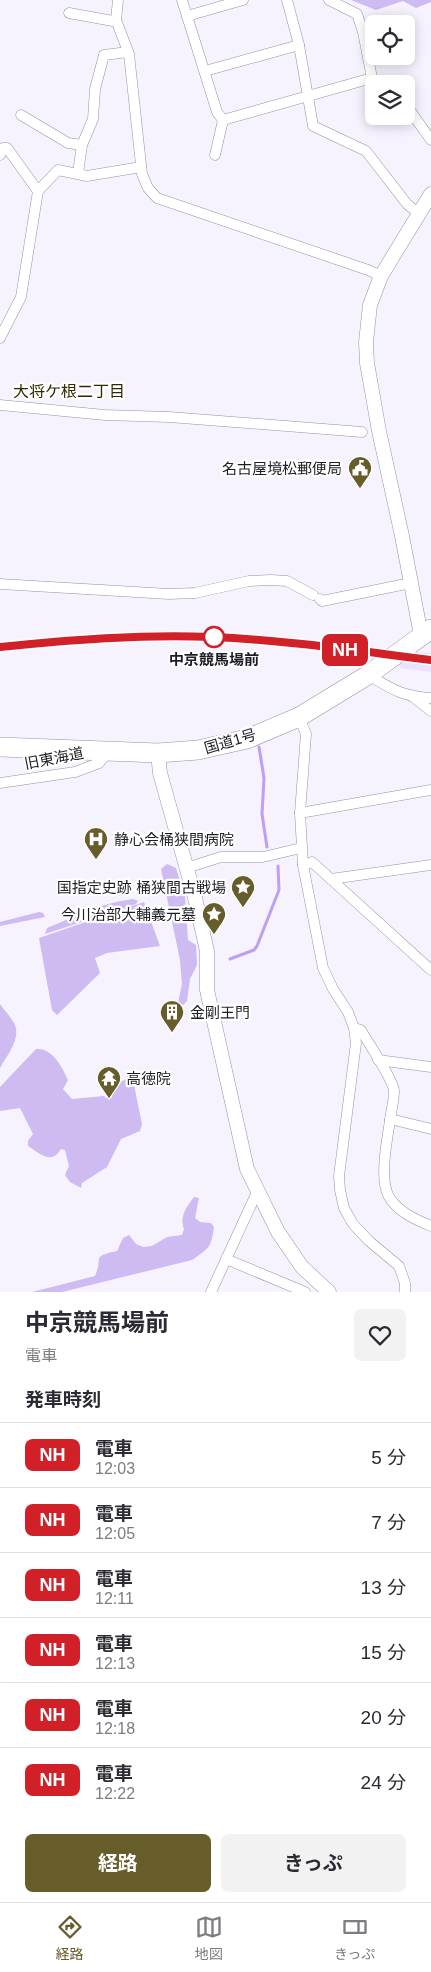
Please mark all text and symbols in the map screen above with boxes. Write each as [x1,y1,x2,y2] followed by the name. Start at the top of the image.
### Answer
[365,15,415,125] map controls
[365,15,415,65] button: locate
[365,75,415,125] button: layers
[13,383,125,400] district label: 大将ケ根二丁目
[347,455,373,489] public building icon: 名古屋境松郵便局
[222,460,342,477] place label: 名古屋境松郵便局
[203,626,225,648] marker: 中京競馬場前
[322,634,368,666] line badge: NH
[332,640,358,660] text: NH
[169,651,259,668] place label: 中京競馬場前
[202,725,258,757] street label: 国道1号
[23,744,85,772] street label: 旧東海道
[83,826,109,860] hospital icon: 静心会桶狭間病院
[114,831,234,848] place label: 静心会桶狭間病院
[230,874,256,908] place icon: 国指定史跡 桶狭間古戦場
[57,879,226,896] place label: 国指定史跡 桶狭間古戦場
[201,901,227,935] place icon: 今川治部大輔義元墓
[61,906,196,923] place label: 今川治部大輔義元墓
[159,999,185,1033] building icon: 金剛王門
[190,1004,250,1021] place label: 金剛王門
[96,1065,122,1099] temple icon: 高徳院
[126,1070,171,1087] place label: 高徳院
[25,1309,169,1336] text: 中京競馬場前
[354,1309,406,1361] button: heart
[25,1347,57,1364] text: 電車
[25,1389,101,1410] text: 発車時刻
[95,1438,133,1459] text: 電車
[40,1445,66,1465] text: NH
[371,1447,406,1468] text: 5 分
[95,1460,135,1477] text: 12:03
[95,1503,133,1524] text: 電車
[40,1510,66,1530] text: NH
[371,1512,406,1533] text: 7 分
[95,1525,135,1542] text: 12:05
[95,1568,133,1589] text: 電車
[40,1575,66,1595] text: NH
[361,1577,406,1598] text: 13 分
[95,1590,134,1607] text: 12:11
[95,1633,133,1654] text: 電車
[40,1640,66,1660] text: NH
[361,1642,406,1663] text: 15 分
[95,1655,135,1672] text: 12:13
[95,1698,133,1719] text: 電車
[40,1705,66,1725] text: NH
[361,1707,406,1728] text: 20 分
[95,1720,135,1737] text: 12:18
[95,1763,133,1784] text: 電車
[40,1770,66,1790] text: NH
[361,1772,406,1793] text: 24 分
[95,1785,135,1802] text: 12:22
[25,1834,211,1892] button: 経路
[221,1834,406,1892] button: きっぷ
[56,1913,84,1963] tab: 経路
[195,1913,223,1963] tab: 地図
[334,1913,375,1963] tab: きっぷ

